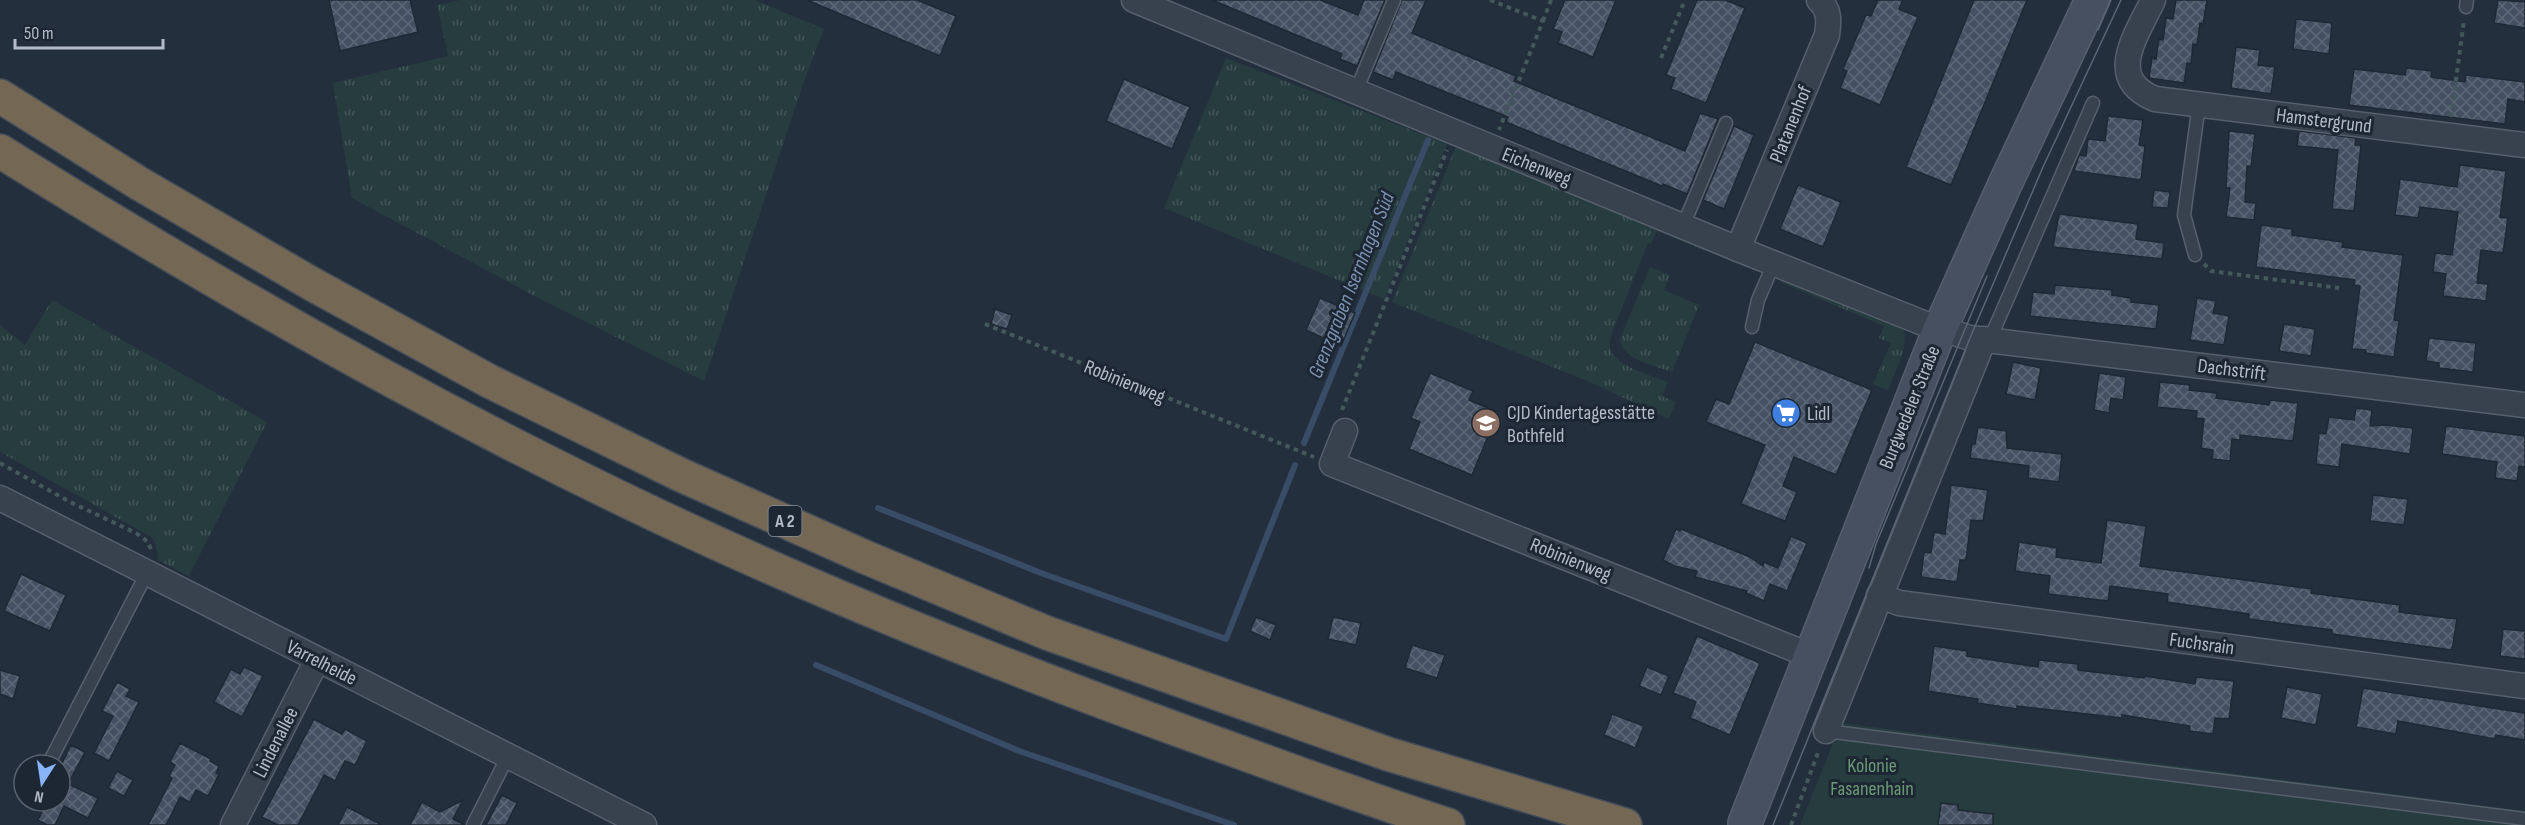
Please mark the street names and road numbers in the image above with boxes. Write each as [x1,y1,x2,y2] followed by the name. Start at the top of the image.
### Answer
[1765,82,1817,167] street label: Platanenhof
[2275,103,2373,139] street label: Hamstergrund
[1499,142,1575,192] street label: Eichenweg
[1874,342,1946,472] street label: Burgwedeler Straße
[2196,354,2267,386] street label: Dachstrift
[1081,355,1169,409] street label: Robinienweg
[768,506,802,536] road number: A 2
[1527,533,1615,587] street label: Robinienweg
[2168,628,2236,660] street label: Fuchsrain
[282,635,361,691] street label: Varrelheide
[248,703,304,782] street label: Lindenallee

